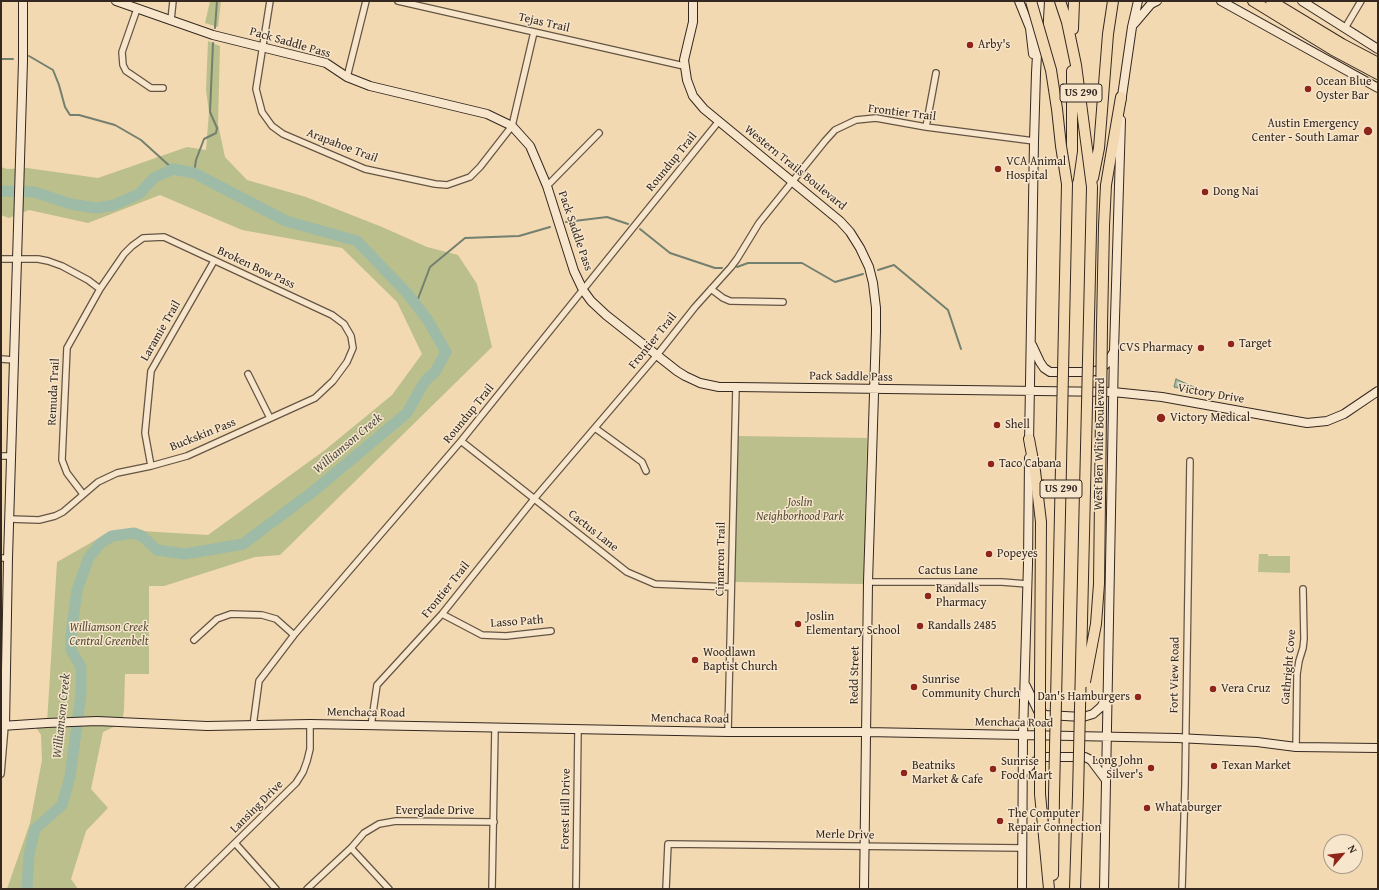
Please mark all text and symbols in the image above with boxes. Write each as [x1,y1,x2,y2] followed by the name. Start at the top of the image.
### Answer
[517,10,571,36] street label: Tejas Trail
[248,25,332,61] street label: Pack Saddle Pass
[978,38,1010,52] place label: Arby's
[965,40,975,50] marker: Arby's
[1316,75,1372,103] place label: Ocean Blue Oyster Bar
[1060,84,1102,102] road number: US 290
[1303,84,1313,94] marker: Ocean Blue Oyster Bar
[867,102,937,124] street label: Frontier Trail
[1252,117,1359,145] place label: Austin Emergency Center - South Lamar
[741,123,849,213] street label: Western Trails Boulevard
[1362,125,1374,137] marker: Austin Emergency Center - South Lamar
[304,126,380,166] street label: Arapahoe Trail
[644,129,700,195] street label: Roundup Trail
[1006,155,1066,183] place label: VCA Animal Hospital
[993,164,1003,174] marker: VCA Animal Hospital
[1213,185,1259,199] place label: Dong Nai
[1200,187,1210,197] marker: Dong Nai
[555,189,595,273] street label: Pack Saddle Pass
[215,244,297,292] street label: Broken Bow Pass
[138,298,184,364] street label: Laramie Trail
[626,310,680,372] street label: Frontier Trail
[1239,337,1272,351] place label: Target
[1226,339,1236,349] marker: Target
[1120,341,1193,355] place label: CVS Pharmacy
[1196,343,1206,353] marker: CVS Pharmacy
[45,358,63,426] street label: Remuda Trail
[809,369,893,385] street label: Pack Saddle Pass
[1092,378,1108,510] street label: West Ben White Boulevard
[441,381,497,447] street label: Roundup Trail
[1177,381,1245,407] street label: Victory Drive
[310,411,386,477] water label: Williamson Creek
[1170,411,1250,425] place label: Victory Medical
[1155,412,1167,424] marker: Victory Medical
[168,415,238,455] street label: Buckskin Pass
[1005,418,1030,432] place label: Shell
[992,420,1002,430] marker: Shell
[999,457,1062,471] place label: Taco Cabana
[986,459,996,469] marker: Taco Cabana
[1040,480,1082,498] road number: US 290
[756,496,844,524] park label: Joslin Neighborhood Park
[565,507,621,555] street label: Cactus Lane
[713,522,729,596] street label: Cimarron Trail
[997,547,1038,561] place label: Popeyes
[984,549,994,559] marker: Popeyes
[419,559,473,621] street label: Frontier Trail
[918,564,978,578] street label: Cactus Lane
[936,582,987,610] place label: Randalls Pharmacy
[923,591,933,601] marker: Randalls Pharmacy
[806,610,900,638] place label: Joslin Elementary School
[490,613,544,631] street label: Lasso Path
[793,619,803,629] marker: Joslin Elementary School
[928,619,997,633] place label: Randalls 2485
[69,621,149,649] park label: Williamson Creek Central Greenbelt
[915,621,925,631] marker: Randalls 2485
[1279,629,1299,705] street label: Gathright Cove
[1167,637,1183,713] street label: Fort View Road
[703,646,778,674] place label: Woodlawn Baptist Church
[847,646,863,704] street label: Redd Street
[690,655,700,665] marker: Woodlawn Baptist Church
[50,673,74,759] water label: Williamson Creek
[922,673,1020,701] place label: Sunrise Community Church
[909,682,919,692] marker: Sunrise Community Church
[1221,682,1270,696] place label: Vera Cruz
[1208,684,1218,694] marker: Vera Cruz
[1037,690,1130,704] place label: Dan's Hamburgers
[1133,692,1143,702] marker: Dan's Hamburgers
[327,705,405,721] street label: Menchaca Road
[651,711,729,727] street label: Menchaca Road
[975,715,1053,731] street label: Menchaca Road
[1092,754,1143,782] place label: Long John Silver's
[1001,755,1052,783] place label: Sunrise Food Mart
[912,759,983,787] place label: Beatniks Market & Cafe
[1222,759,1291,773] place label: Texan Market
[1209,761,1219,771] marker: Texan Market
[1146,763,1156,773] marker: Long John Silver's
[988,764,998,774] marker: Sunrise Food Mart
[558,768,574,850] street label: Forest Hill Drive
[899,768,909,778] marker: Beatniks Market & Cafe
[228,778,286,836] street label: Lansing Drive
[1155,801,1222,815] place label: Whataburger
[1142,803,1152,813] marker: Whataburger
[396,804,474,818] street label: Everglade Drive
[1008,807,1101,835] place label: The Computer Repair Connection
[995,816,1005,826] marker: The Computer Repair Connection
[815,827,875,843] street label: Merle Drive
[1323,834,1363,874] north arrow
[1344,842,1361,856] text: N

